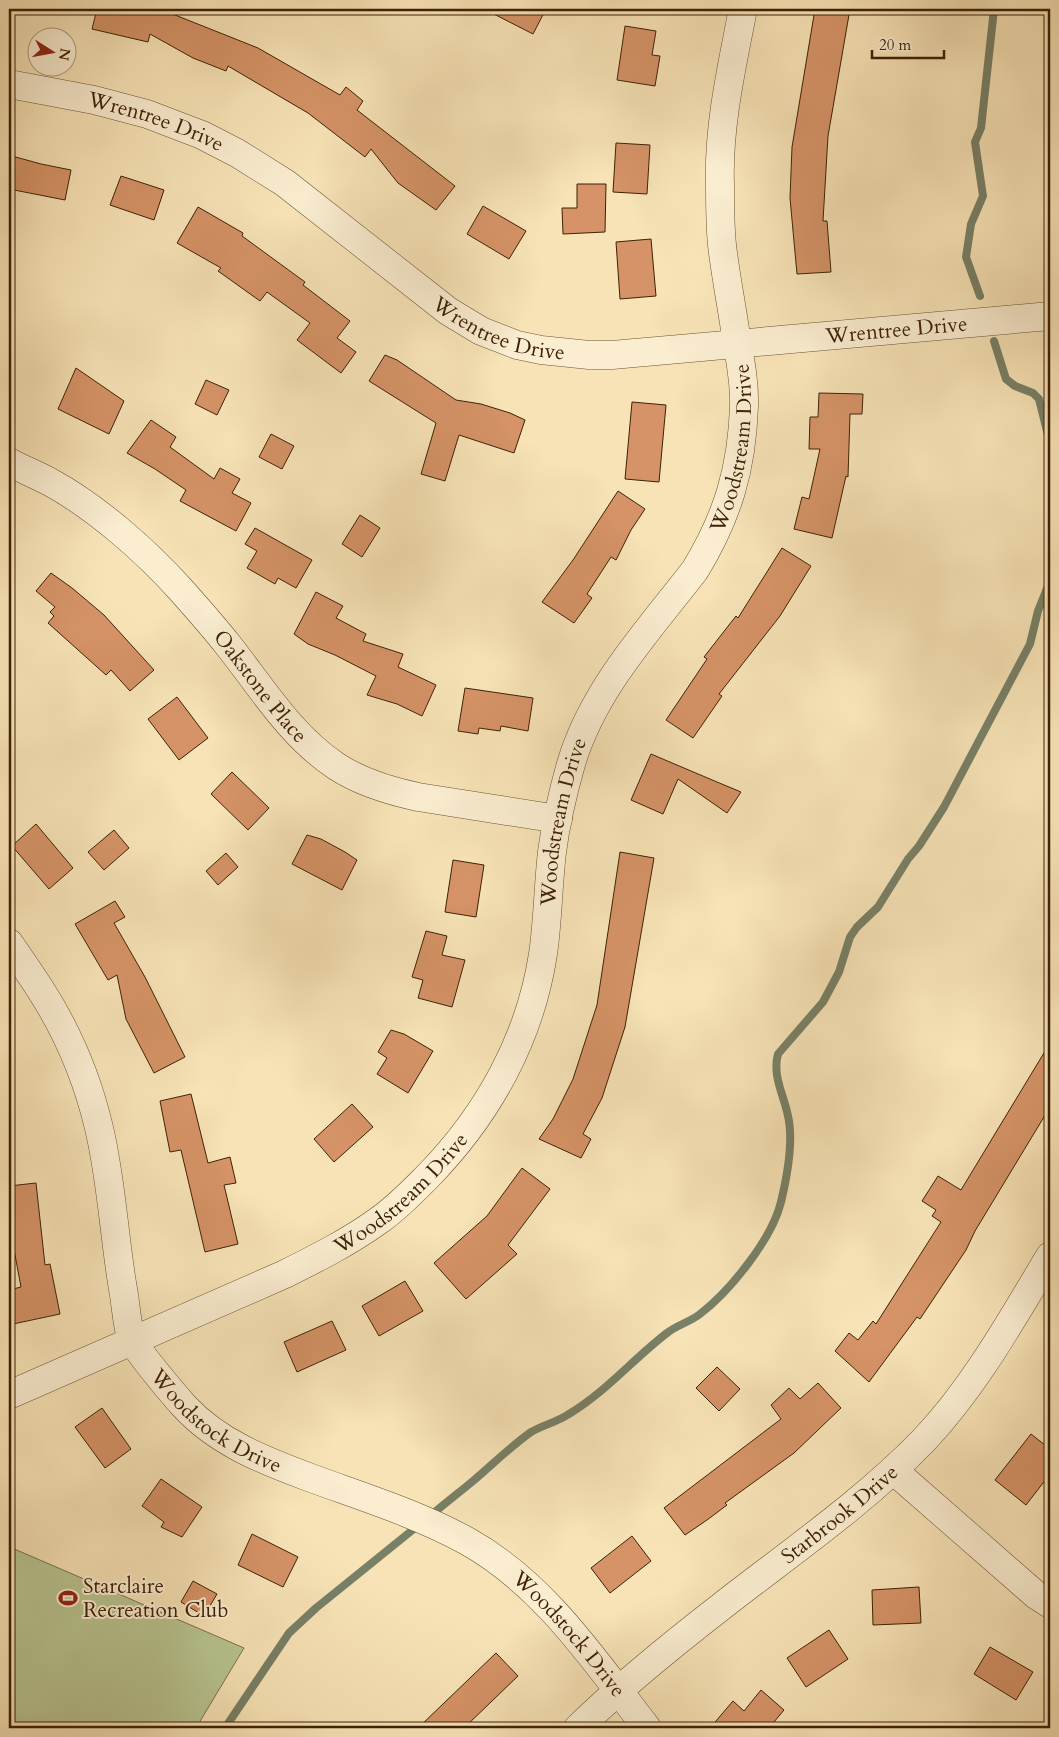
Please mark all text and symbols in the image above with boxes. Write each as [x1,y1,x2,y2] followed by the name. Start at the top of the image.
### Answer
[28,28,78,78] north arrow
[872,28,944,60] scale bar
[879,35,911,55] text: 20 m
[54,47,75,62] text: N
[84,84,229,158] street label: Wrentree Drive
[425,289,566,367] street label: Wrentree Drive
[823,309,969,351] street label: Wrentree Drive
[702,362,759,538] street label: Woodstream Drive
[207,624,314,749] street label: Oakstone Place
[533,733,593,908] street label: Woodstream Drive
[327,1126,475,1261] street label: Woodstream Drive
[143,1362,286,1480] street label: Woodstock Drive
[775,1458,904,1570] street label: Starbrook Drive
[505,1563,633,1703] street label: Woodstock Drive
[83,1572,229,1625] place label: Starclaire Recreation Club
[57,1587,79,1609] sports icon: Starclaire Recreation Club

